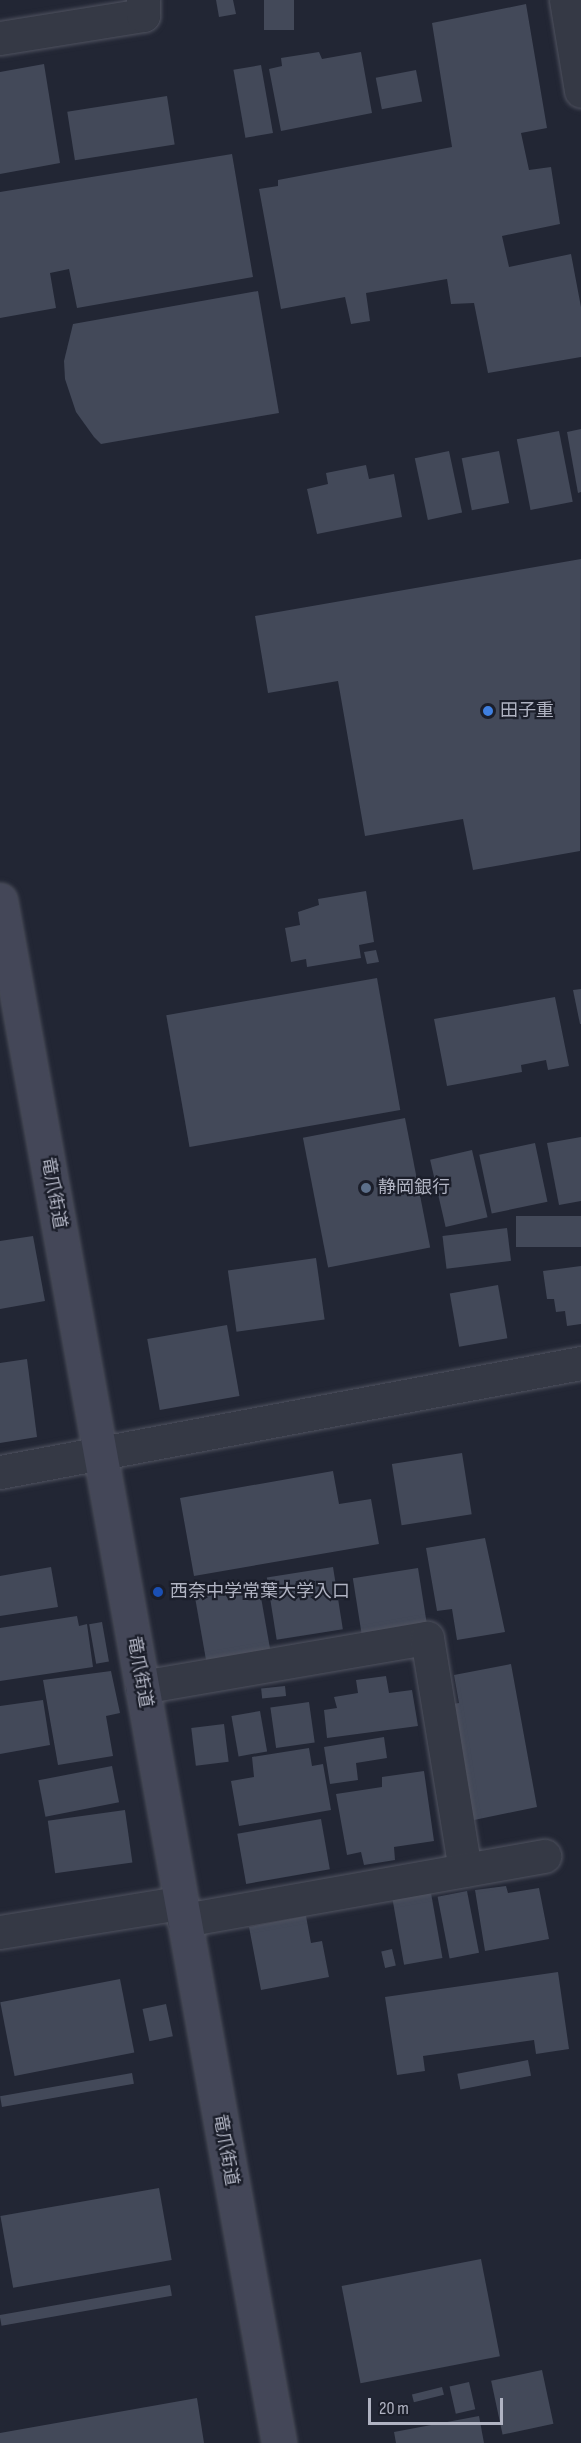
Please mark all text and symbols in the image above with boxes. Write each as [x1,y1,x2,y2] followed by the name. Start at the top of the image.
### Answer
[500,700,554,722] place label: 田子重
[481,704,495,718] marker: 田子重
[36,1156,70,1230] street label: 竜爪街道
[378,1177,450,1199] place label: 静岡銀行
[359,1181,373,1195] marker: 静岡銀行
[170,1581,350,1603] place label: 西奈中学常葉大学入口
[151,1585,165,1599] marker: 西奈中学常葉大学入口
[122,1635,156,1709] street label: 竜爪街道
[208,2113,242,2187] street label: 竜爪街道
[371,2386,506,2424] scale bar
[379,2398,409,2419] text: 20 m

